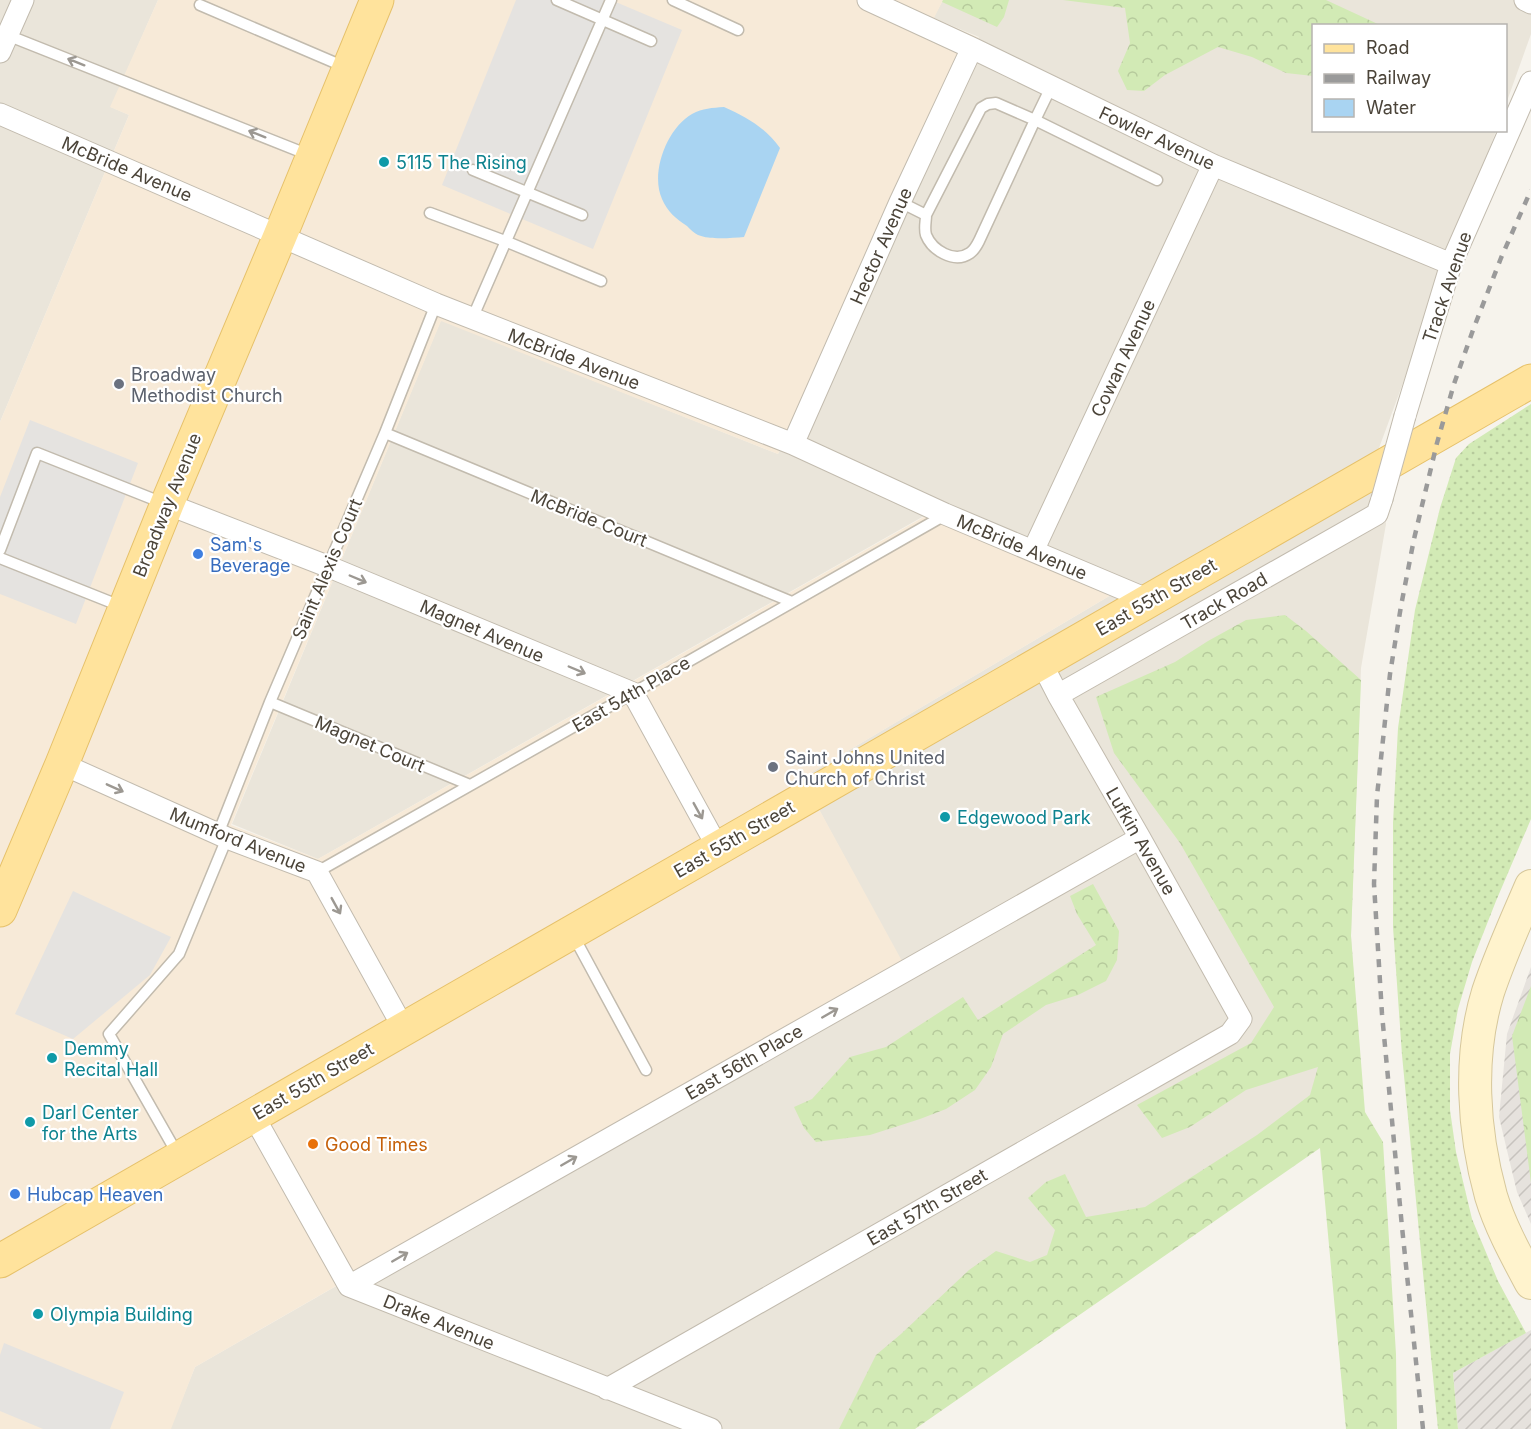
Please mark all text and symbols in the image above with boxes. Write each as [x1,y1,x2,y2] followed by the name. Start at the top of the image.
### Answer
[1312,24,1507,132] legend
[1366,37,1409,58] text: Road
[68,56,86,67] one-way arrow
[1366,67,1431,88] text: Railway
[1366,97,1416,118] text: Water
[1096,102,1218,174] street label: Fowler Avenue
[249,128,267,139] one-way arrow
[59,132,195,206] street label: McBride Avenue
[396,152,527,173] place label: 5115 The Rising
[377,155,391,169] marker: 5115 The Rising
[846,184,916,308] street label: Hector Avenue
[1418,229,1476,345] street label: Track Avenue
[1087,296,1159,420] street label: Cowan Avenue
[505,324,643,394] street label: McBride Avenue
[131,364,283,406] place label: Broadway Methodist Church
[112,377,126,391] marker: Broadway Methodist Church
[129,430,205,580] street label: Broadway Avenue
[528,485,650,551] street label: McBride Court
[288,495,366,642] street label: Saint Alexis Court
[954,510,1090,584] street label: McBride Avenue
[210,534,291,576] place label: Sam's Beverage
[191,547,205,561] marker: Sam's Beverage
[1092,554,1220,640] street label: East 55th Street
[1177,568,1271,634] street label: Track Road
[348,574,367,585] one-way arrow
[417,595,547,667] street label: Magnet Avenue
[568,652,694,736] street label: East 54th Place
[567,665,585,676] one-way arrow
[312,711,428,777] street label: Magnet Court
[785,747,945,789] place label: Saint Johns United Church of Christ
[766,760,780,774] marker: Saint Johns United Church of Christ
[106,783,124,794] one-way arrow
[1102,784,1180,898] street label: Lufkin Avenue
[670,796,798,882] street label: East 55th Street
[692,802,704,819] one-way arrow
[167,803,309,877] street label: Mumford Avenue
[957,807,1091,828] place label: Edgewood Park
[938,810,952,824] marker: Edgewood Park
[331,897,342,915] one-way arrow
[821,1007,838,1019] one-way arrow
[682,1020,806,1104] street label: East 56th Place
[64,1038,158,1080] place label: Demmy Recital Hall
[249,1038,377,1124] street label: East 55th Street
[45,1051,59,1065] marker: Demmy Recital Hall
[42,1102,139,1144] place label: Darl Center for the Arts
[23,1115,37,1129] marker: Darl Center for the Arts
[325,1134,428,1155] place label: Good Times
[306,1137,320,1151] marker: Good Times
[560,1155,577,1167] one-way arrow
[863,1164,991,1250] street label: East 57th Street
[27,1184,163,1205] place label: Hubcap Heaven
[8,1187,22,1201] marker: Hubcap Heaven
[390,1251,408,1262] one-way arrow
[380,1290,498,1354] street label: Drake Avenue
[50,1304,193,1325] place label: Olympia Building
[31,1307,45,1321] marker: Olympia Building

